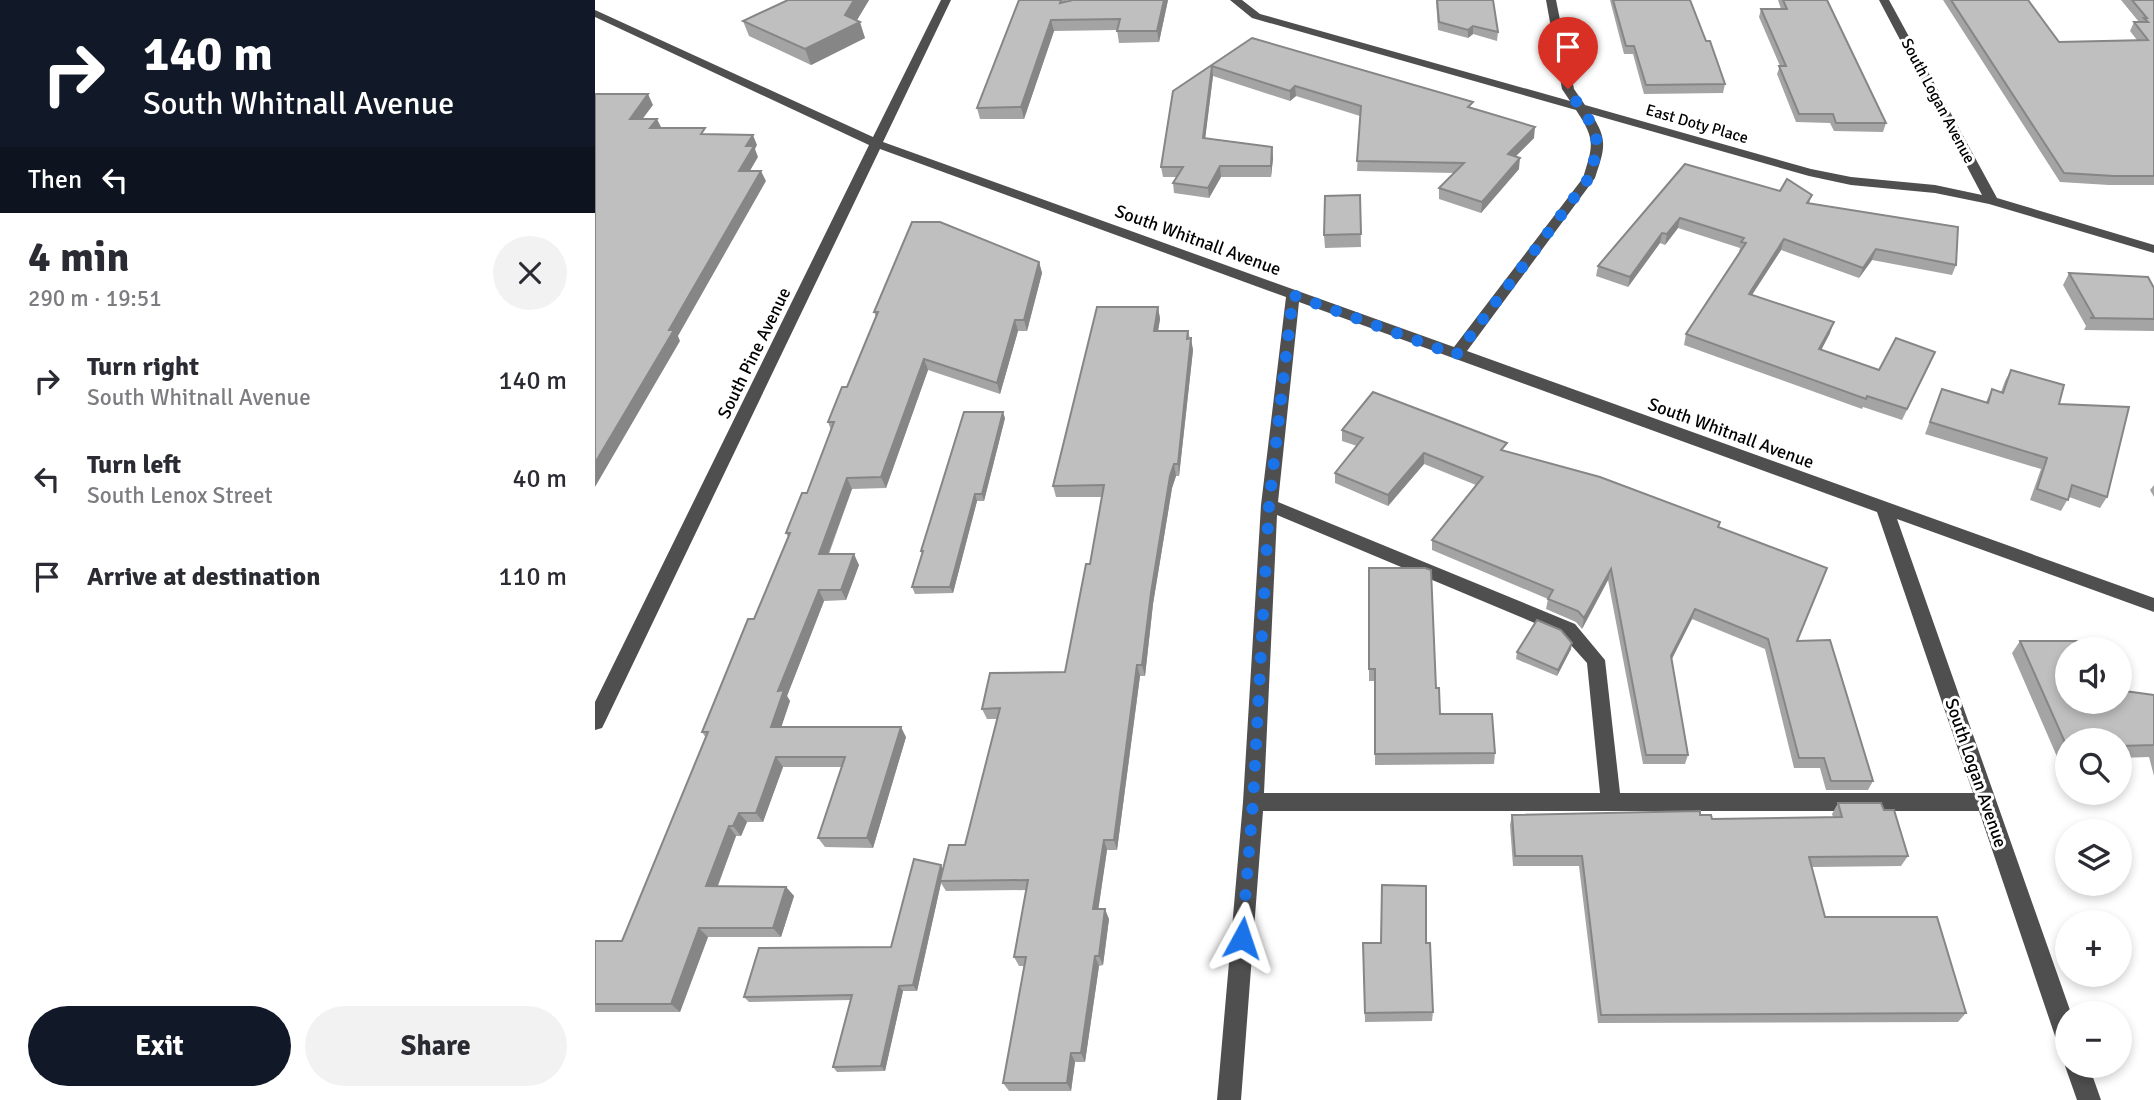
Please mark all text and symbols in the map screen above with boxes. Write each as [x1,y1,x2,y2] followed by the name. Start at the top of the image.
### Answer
[1538,17,1598,89] pin
[143,24,273,84] text: 140 m
[28,28,119,119] icon: right
[1549,28,1587,66] icon: arrive
[1897,35,1979,167] street label: South Logan Avenue
[143,84,454,123] text: South Whitnall Avenue
[1643,100,1751,148] street label: East Doty Place
[96,161,134,199] icon: left
[28,164,82,196] text: Then
[1112,200,1284,280] street label: South Whitnall Avenue
[28,232,129,283] text: 4 min
[493,236,567,310] button: close
[28,284,162,313] text: 290 m · 19:51
[713,284,795,422] street label: South Pine Avenue
[87,351,199,383] text: Turn right
[28,362,66,400] icon: right
[498,365,567,397] text: 140 m
[87,383,311,412] text: South Whitnall Avenue
[1645,393,1817,473] street label: South Whitnall Avenue
[87,449,181,481] text: Turn left
[28,460,66,498] icon: left
[512,463,567,495] text: 40 m
[87,481,273,510] text: South Lenox Street
[28,558,66,596] icon: arrive
[87,561,320,593] text: Arrive at destination
[498,561,567,593] text: 110 m
[2055,637,2132,1078] map controls
[2055,637,2132,714] button: sound
[1940,696,2012,850] street label: South Logan Avenue
[2055,728,2132,805] button: search
[2055,819,2132,896] button: layers
[1205,901,1279,975] position arrow
[2055,910,2132,987] button: +
[2055,1001,2132,1078] button: −
[28,1006,291,1086] button: Exit
[305,1006,567,1086] button: Share

